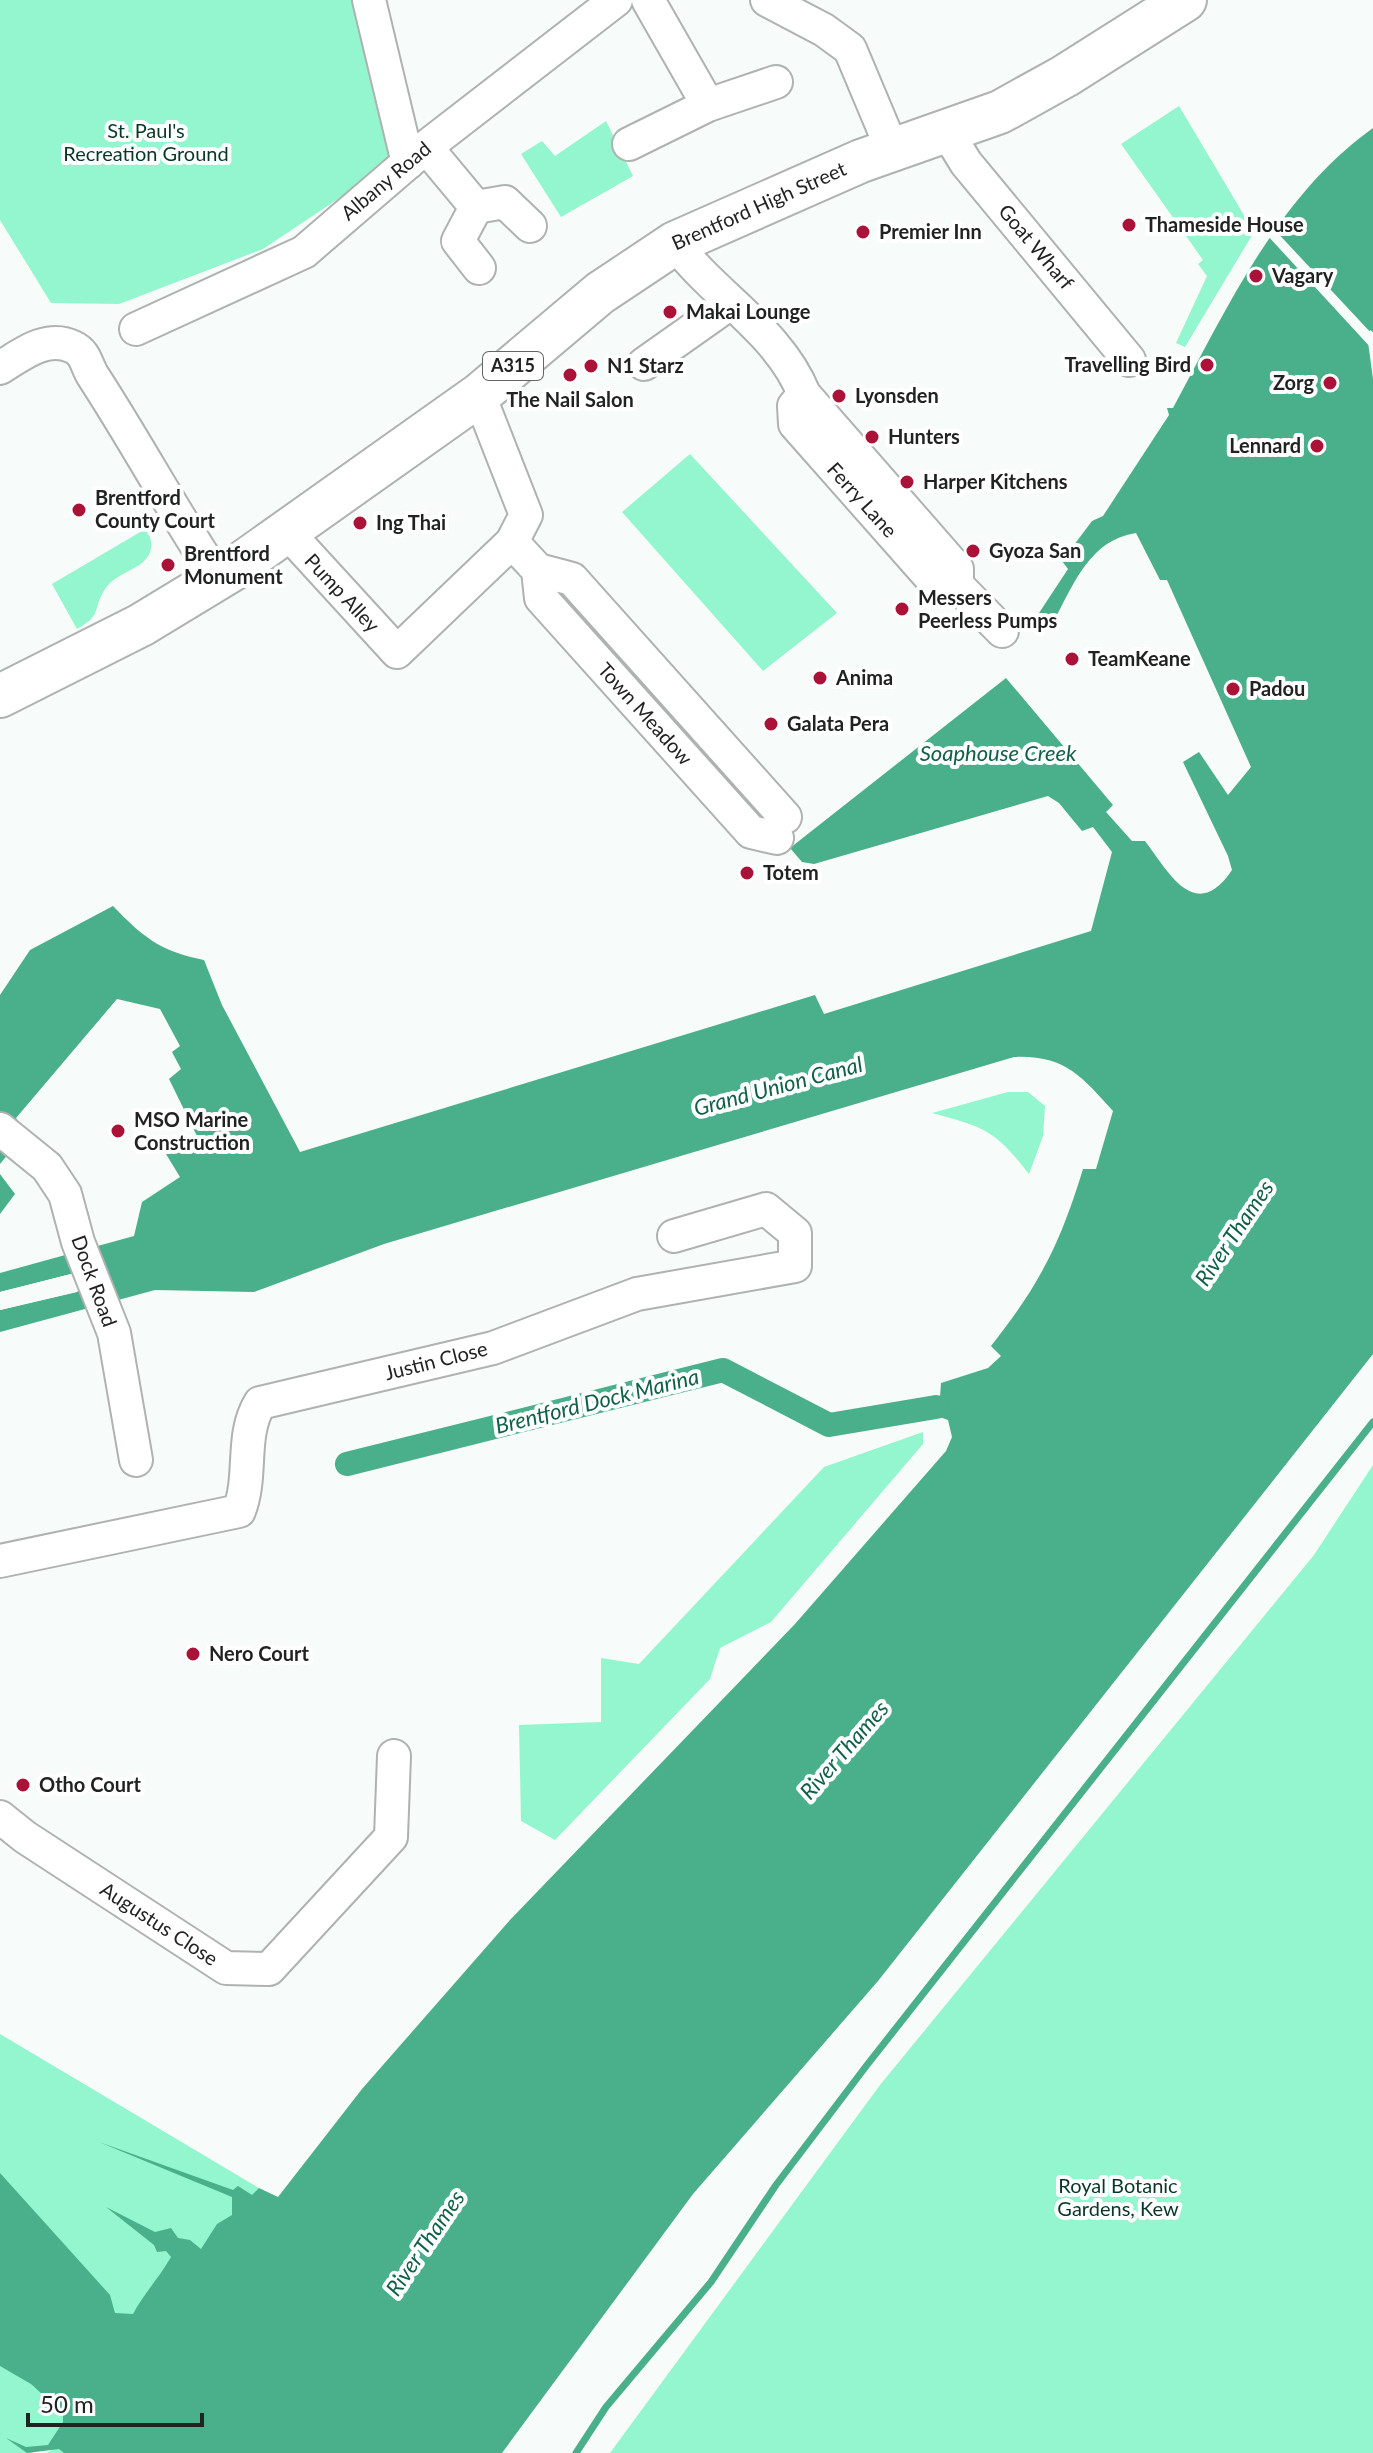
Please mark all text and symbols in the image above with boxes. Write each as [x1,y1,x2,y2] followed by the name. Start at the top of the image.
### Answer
[63,118,229,165] park label: St. Paul's Recreation Ground
[336,136,435,225] street label: Albany Road
[668,156,850,254] street label: Brentford High Street
[994,199,1079,294] street label: Goat Wharf
[1145,212,1304,236] place label: Thameside House
[1120,216,1138,234] marker: Thameside House
[879,219,982,243] place label: Premier Inn
[854,223,872,241] marker: Premier Inn
[1271,263,1334,287] place label: Vagary
[1247,267,1265,285] marker: Vagary
[686,299,811,323] place label: Makai Lounge
[661,303,679,321] marker: Makai Lounge
[483,352,543,380] road number: A315
[1065,352,1191,376] place label: Travelling Bird
[607,353,684,377] place label: N1 Starz
[1198,356,1216,374] marker: Travelling Bird
[582,357,600,375] marker: N1 Starz
[561,366,579,384] marker: The Nail Salon
[1273,370,1314,394] place label: Zorg
[1321,374,1339,392] marker: Zorg
[855,383,939,407] place label: Lyonsden
[506,387,634,411] place label: The Nail Salon
[830,387,848,405] marker: Lyonsden
[888,424,960,448] place label: Hunters
[863,428,881,446] marker: Hunters
[1229,433,1301,457] place label: Lennard
[1308,437,1326,455] marker: Lennard
[823,457,903,542] street label: Ferry Lane
[923,469,1068,493] place label: Harper Kitchens
[898,473,916,491] marker: Harper Kitchens
[95,485,216,532] place label: Brentford County Court
[70,501,88,519] marker: Brentford County Court
[376,510,446,534] place label: Ing Thai
[351,514,369,532] marker: Ing Thai
[989,538,1081,562] place label: Gyoza San
[184,541,283,588] place label: Brentford Monument
[964,542,982,560] marker: Gyoza San
[300,548,386,637] street label: Pump Alley
[159,556,177,574] marker: Brentford Monument
[918,585,1058,632] place label: Messers Peerless Pumps
[893,600,911,618] marker: Messers Peerless Pumps
[1088,646,1191,670] place label: TeamKeane
[1063,650,1081,668] marker: TeamKeane
[594,657,698,770] street label: Town Meadow
[835,665,893,689] place label: Anima
[811,669,829,687] marker: Anima
[1249,676,1305,700] place label: Padou
[1224,680,1242,698] marker: Padou
[787,711,889,735] place label: Galata Pera
[762,715,780,733] marker: Galata Pera
[920,739,1077,766] water label: Soaphouse Creek
[763,860,819,884] place label: Totem
[738,864,756,882] marker: Totem
[690,1050,865,1121] water label: Grand Union Canal
[134,1107,250,1154] place label: MSO Marine Construction
[109,1122,127,1140] marker: MSO Marine Construction
[1188,1175,1279,1291] water label: River Thames
[67,1232,123,1330] street label: Dock Road
[382,1336,490,1384] street label: Justin Close
[492,1362,702,1439] water label: Brentford Dock Marina
[209,1641,310,1665] place label: Nero Court
[184,1645,202,1663] marker: Nero Court
[794,1695,894,1804] water label: River Thames
[39,1772,141,1796] place label: Otho Court
[14,1776,32,1794] marker: Otho Court
[96,1876,223,1970] street label: Augustus Close
[1057,2173,1179,2220] park label: Royal Botanic Gardens, Kew
[379,2185,470,2301] water label: River Thames
[28,2377,202,2427] scale bar
[40,2389,94,2418] text: 50 m

